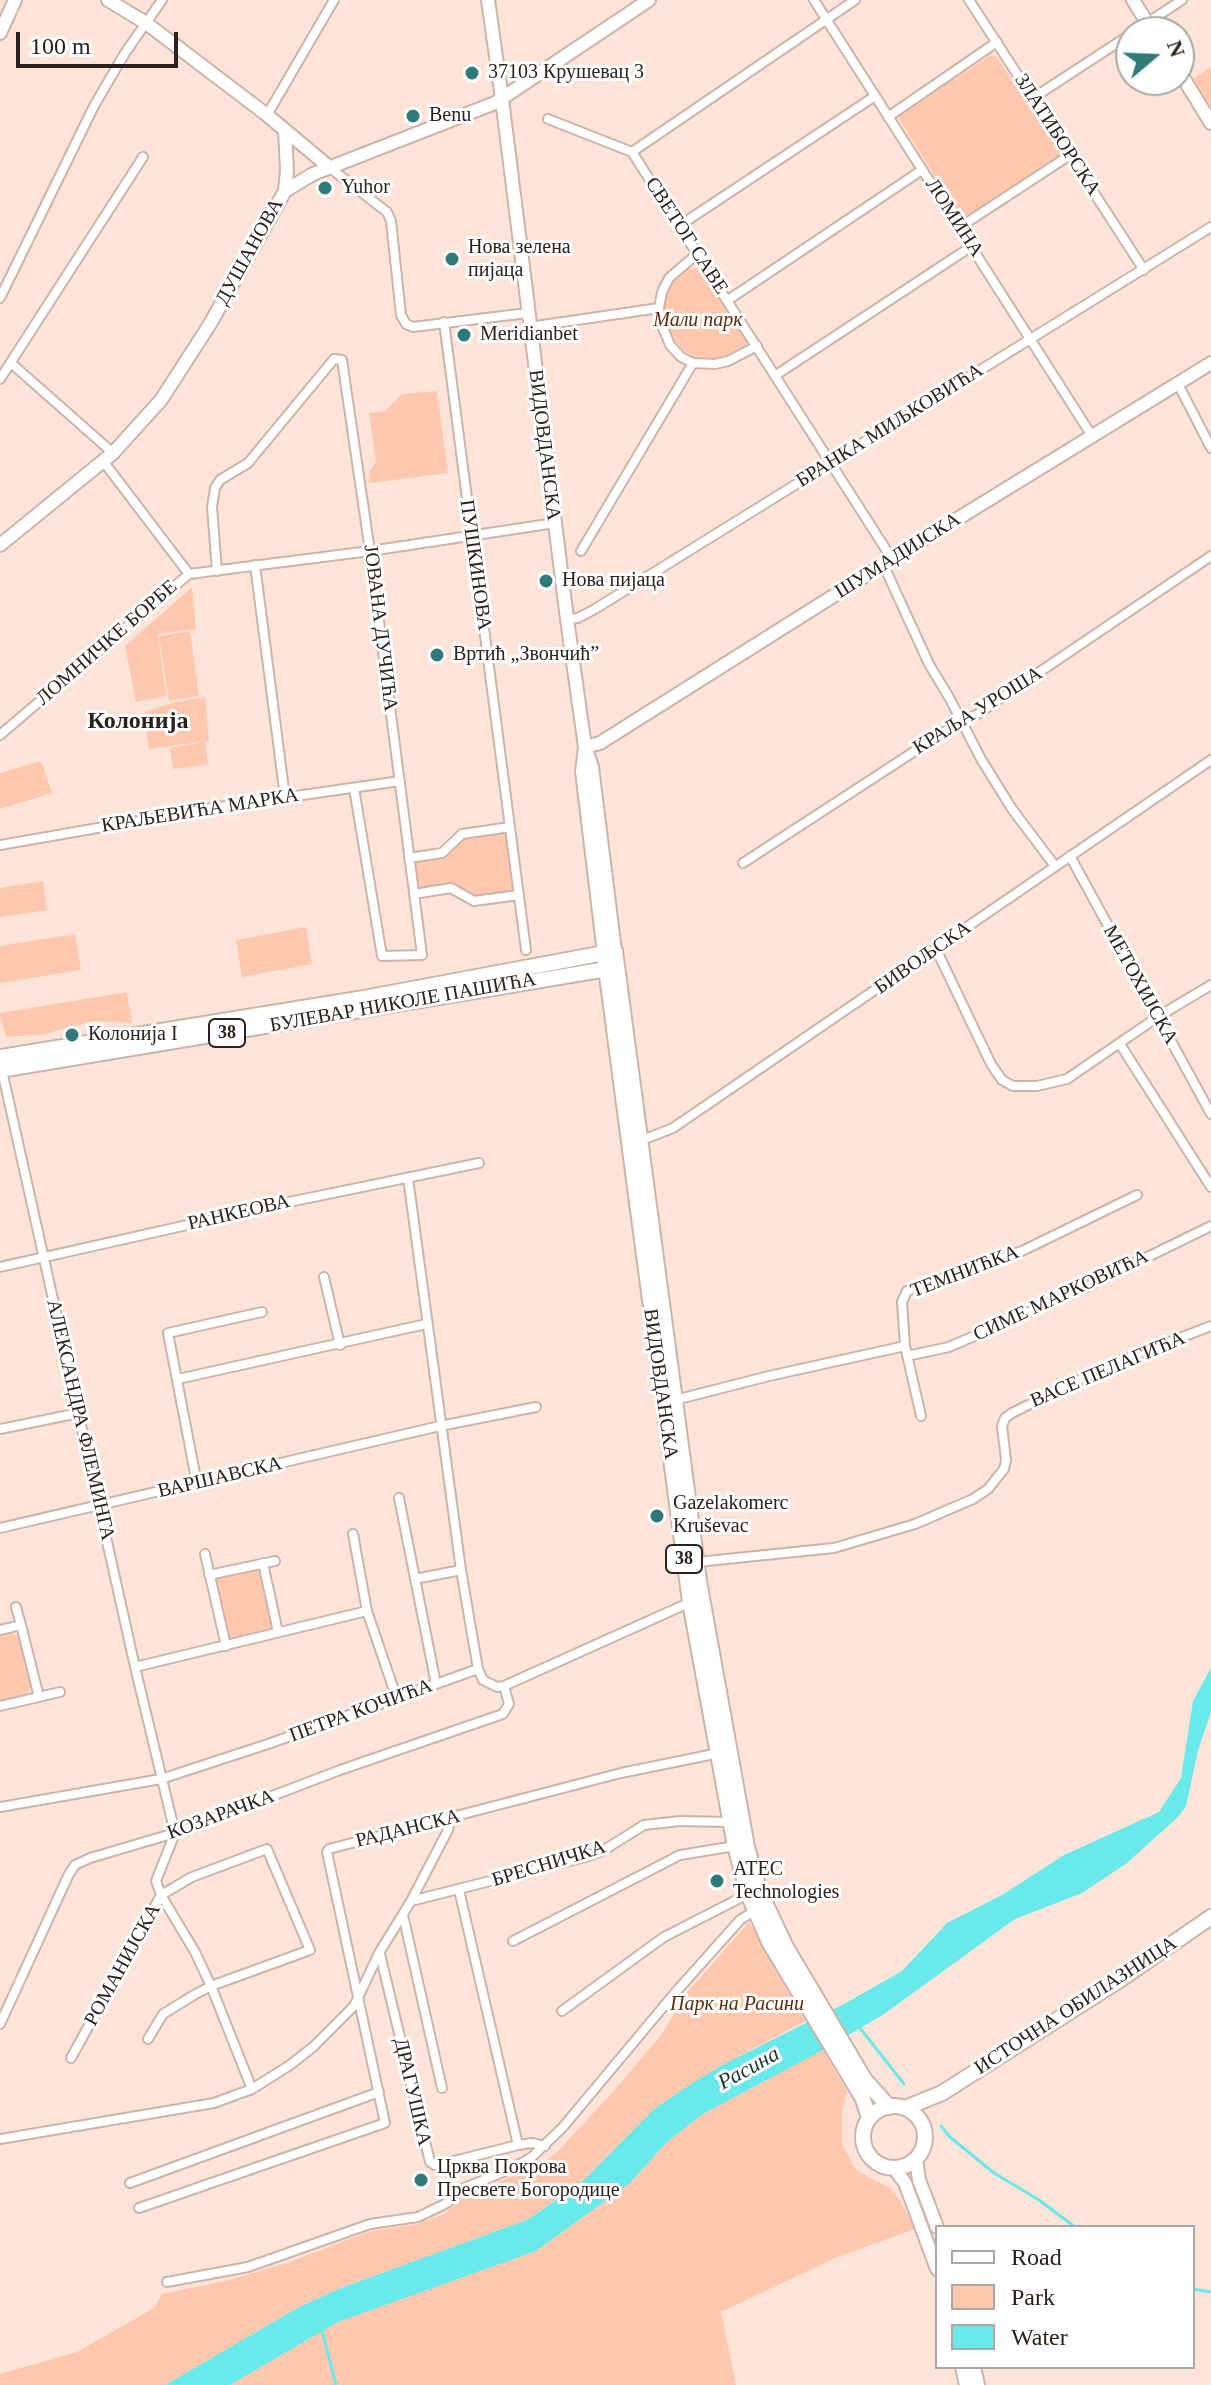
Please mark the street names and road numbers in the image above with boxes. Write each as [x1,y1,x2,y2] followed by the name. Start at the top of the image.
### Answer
[1009,70,1105,200] street label: ЗЛАТИБОРСКА
[639,173,733,299] street label: СВЕТОГ САВЕ
[920,174,988,262] street label: ЛОМИНА
[211,195,289,309] street label: ДУШАНОВА
[792,359,988,493] street label: БРАНКА МИЉКОВИЋА
[523,368,565,522] street label: ВИДОВДАНСКА
[454,498,496,632] street label: ПУШКИНОВА
[831,508,965,604] street label: ШУМАДИЈСКА
[358,543,402,713] street label: ЈОВАНА ДУЧИЋА
[32,575,182,711] street label: ЛОМНИЧКЕ БОРБЕ
[909,662,1047,760] street label: КРАЉА УРОША
[100,784,300,838] street label: КРАЉЕВИЋА МАРКА
[870,916,976,1000] street label: БИВОЉСКА
[1097,921,1183,1049] street label: МЕТОХИЈСКА
[268,968,538,1038] street label: БУЛЕВАР НИКОЛЕ ПАШИЋА
[209,1019,245,1047] road number: 38
[186,1190,292,1236] street label: РАНКЕОВА
[908,1240,1022,1304] street label: ТЕМНИЋКА
[970,1245,1152,1347] street label: СИМЕ МАРКОВИЋА
[41,1297,119,1543] street label: АЛЕКСАНДРА ФЛЕМИНГА
[638,1307,682,1461] street label: ВИДОВДАНСКА
[1027,1327,1189,1413] street label: ВАСЕ ПЕЛАГИЋА
[156,1452,284,1504] street label: ВАРШАВСКА
[666,1545,702,1573] road number: 38
[286,1674,436,1748] street label: ПЕТРА КОЧИЋА
[164,1784,278,1846] street label: КОЗАРАЧКА
[353,1804,463,1854] street label: РАДАНСКА
[489,1835,609,1893] street label: БРЕСНИЧКА
[80,1900,166,2030] street label: РОМАНИЈСКА
[970,1932,1182,2080] street label: ИСТОЧНА ОБИЛАЗНИЦА
[388,2036,436,2148] street label: ДРАГУШКА

